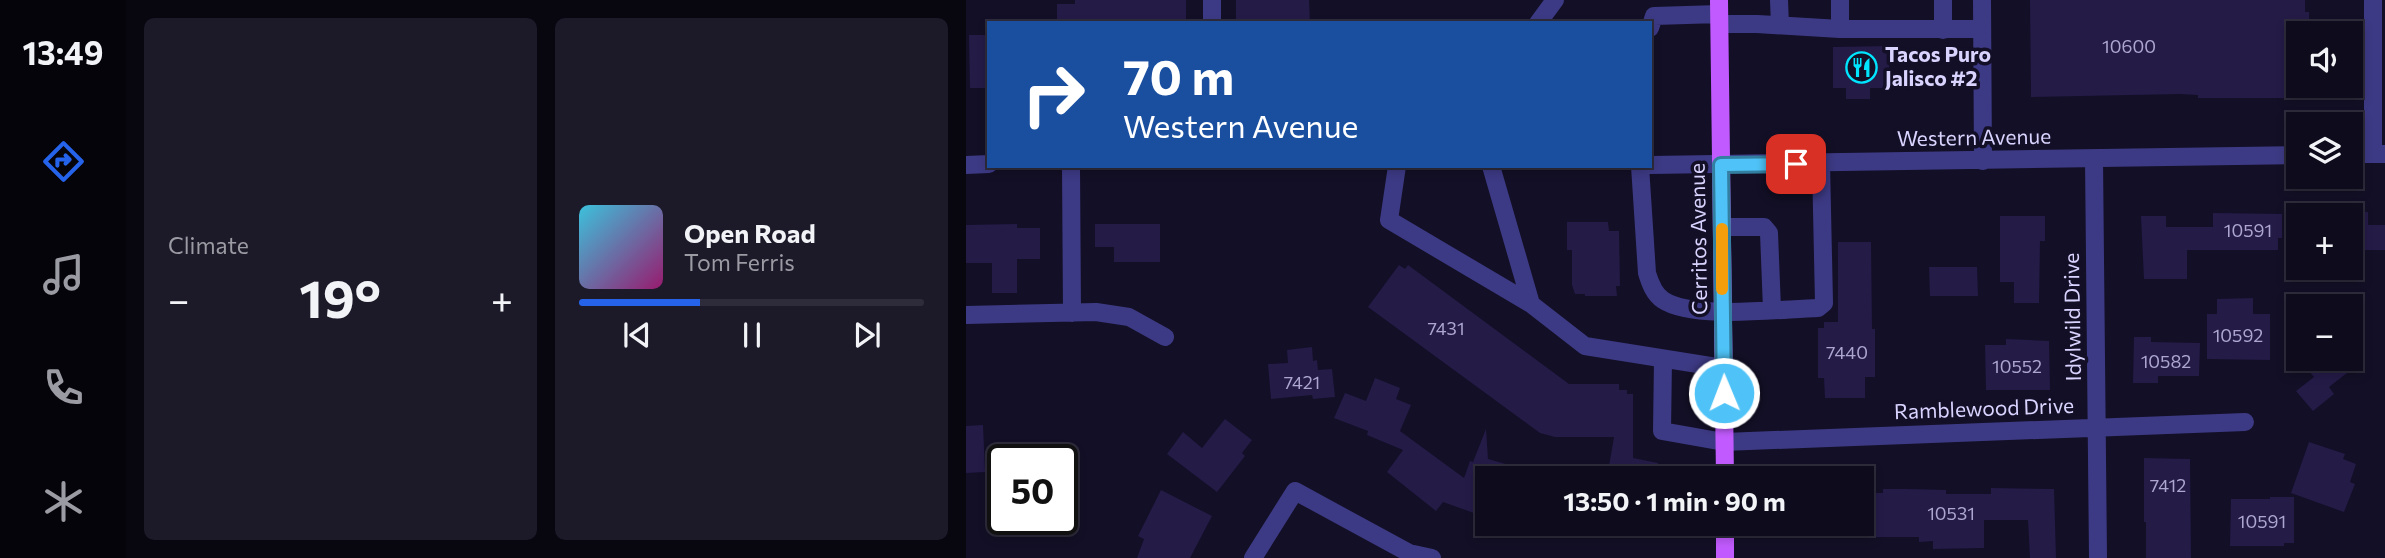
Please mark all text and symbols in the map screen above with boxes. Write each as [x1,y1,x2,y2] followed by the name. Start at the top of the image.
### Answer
[2286,21,2363,371] map controls
[2286,21,2363,98] button: sound
[23,32,103,72] text: 13:49
[2102,35,2156,57] house number: 10600
[1885,41,1991,90] place label: Tacos Puro Jalisco #2
[1123,45,1234,105] text: 70 m
[1008,49,1099,140] icon: right
[1845,50,1879,84] restaurant icon: Tacos Puro Jalisco #2
[1123,105,1358,145] text: Western Avenue
[2286,112,2363,189] button: layers
[1897,123,2051,150] street label: Western Avenue
[1766,134,1826,194] pin
[39,137,88,186] icon: directions
[1777,145,1815,183] icon: arrive
[1684,163,1711,315] street label: Cerritos Avenue
[2286,203,2363,280] button: +
[684,217,816,248] text: Open Road
[2224,219,2272,241] house number: 10591
[168,231,249,259] text: Climate
[684,248,795,276] text: Tom Ferris
[39,250,88,299] icon: music
[2058,253,2085,382] street label: Idylwild Drive
[299,265,381,329] text: 19°
[168,275,190,322] text: −
[491,275,513,322] text: +
[2286,294,2363,371] button: −
[618,316,656,354] icon: previous
[733,316,771,354] icon: pause
[848,316,886,354] icon: next
[1427,317,1465,339] house number: 7431
[2213,324,2263,346] house number: 10592
[1826,341,1868,363] house number: 7440
[2141,350,2191,372] house number: 10582
[1992,355,2042,377] house number: 10552
[1687,356,1761,430] position arrow
[39,363,88,412] icon: phone
[1284,371,1320,393] house number: 7421
[1893,392,2074,423] street label: Ramblewood Drive
[987,444,1078,535] speed limit sign: 50
[2150,474,2186,496] house number: 7412
[39,477,88,526] icon: climate
[1563,485,1786,516] text: 13:50 · 1 min · 90 m
[1927,502,1975,524] house number: 10531
[2238,510,2286,532] house number: 10591

